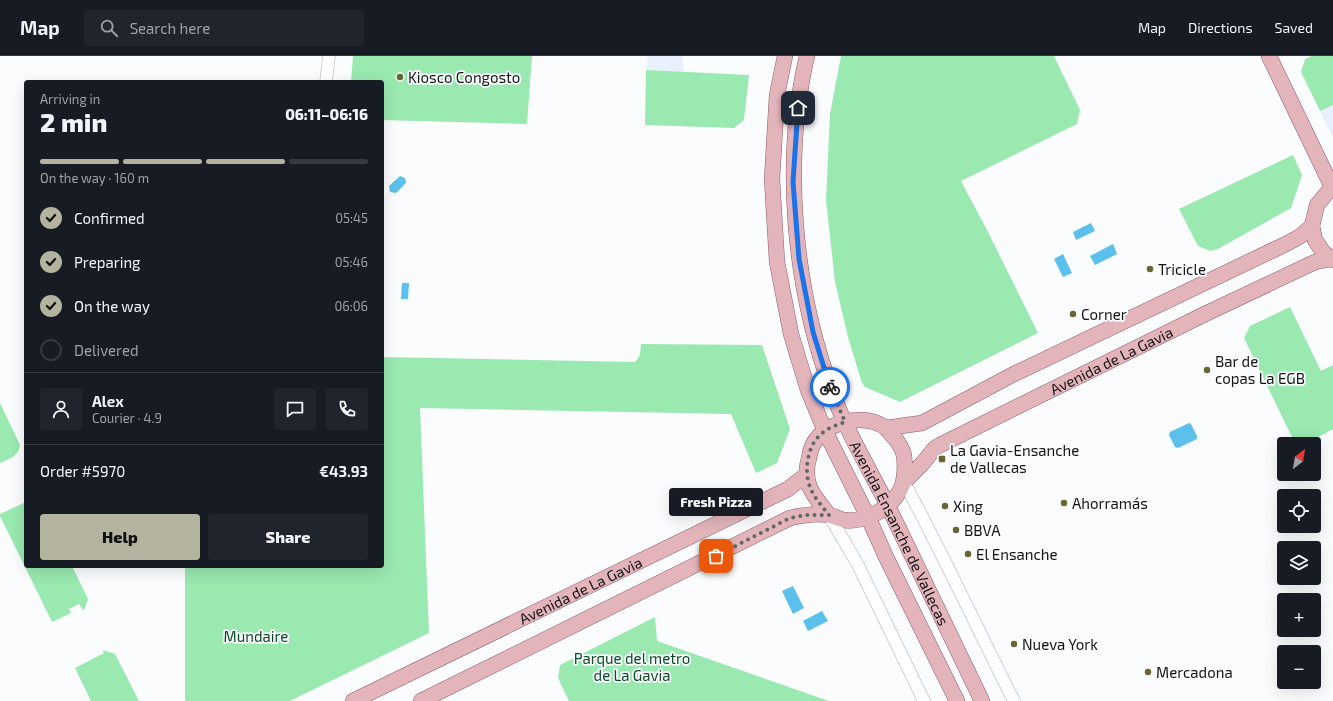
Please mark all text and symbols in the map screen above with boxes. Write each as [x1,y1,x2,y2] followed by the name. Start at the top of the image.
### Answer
[84,10,364,46] search box
[20,16,60,39] text: Map
[98,17,120,39] icon: search
[130,19,210,37] text: Search here
[1138,19,1166,36] text: Map
[1188,19,1253,36] text: Directions
[1275,19,1313,36] text: Saved
[408,68,520,86] place label: Kiosco Congosto
[395,72,405,82] marker: Kiosco Congosto
[40,91,100,107] text: Arriving in
[781,91,815,125] pin
[787,97,809,119] icon: home
[285,105,368,123] text: 06:11–06:16
[40,106,107,137] text: 2 min
[40,170,149,186] text: On the way · 160 m
[40,207,62,229] icon: check
[74,209,145,227] text: Confirmed
[335,210,368,226] text: 05:45
[40,251,62,273] icon: check
[74,253,140,271] text: Preparing
[335,254,368,270] text: 05:46
[1158,260,1206,278] place label: Tricicle
[1145,264,1155,274] marker: Tricicle
[40,295,62,317] icon: check
[74,297,150,315] text: On the way
[334,298,368,314] text: 06:06
[1081,305,1127,323] place label: Corner
[1068,309,1078,319] marker: Corner
[1047,322,1176,398] street label: Avenida de La Gavia
[74,341,139,359] text: Delivered
[1215,352,1305,387] place label: Bar de copas La EGB
[1202,365,1212,375] marker: Bar de copas La EGB
[810,367,850,407] courier
[819,376,841,398] icon: bike
[40,388,82,430] button: person
[274,388,316,430] button: chat
[326,388,368,430] button: phone
[92,392,124,410] text: Alex
[92,410,162,426] text: Courier · 4.9
[1277,437,1321,481] north arrow
[1277,437,1321,689] map controls
[846,438,953,628] street label: Avenida Ensanche de Vallecas
[950,441,1079,476] place label: La Gavia-Ensanche de Vallecas
[937,454,947,464] marker: La Gavia-Ensanche de Vallecas
[40,462,125,480] text: Order #5970
[319,462,368,480] text: €43.93
[669,488,763,516] callout: Fresh Pizza
[1277,489,1321,533] button: locate
[680,494,752,510] text: Fresh Pizza
[1072,494,1148,512] place label: Ahorramás
[953,497,984,515] place label: Xing
[1059,498,1069,508] marker: Ahorramás
[940,501,950,511] marker: Xing
[40,514,200,560] button: Help
[208,514,368,560] button: Share
[964,521,1001,539] place label: BBVA
[951,525,961,535] marker: BBVA
[699,539,733,573] pin
[1277,541,1321,585] button: layers
[705,545,727,567] icon: bag
[976,545,1058,563] place label: El Ensanche
[963,549,973,559] marker: El Ensanche
[516,553,645,628] street label: Avenida de La Gavia
[1277,593,1321,637] button: +
[224,627,288,645] park label: Mundaire
[1022,635,1098,653] place label: Nueva York
[1009,639,1019,649] marker: Nueva York
[1277,645,1321,689] button: −
[574,649,690,684] park label: Parque del metro de La Gavia
[1156,663,1233,681] place label: Mercadona
[1143,667,1153,677] marker: Mercadona

